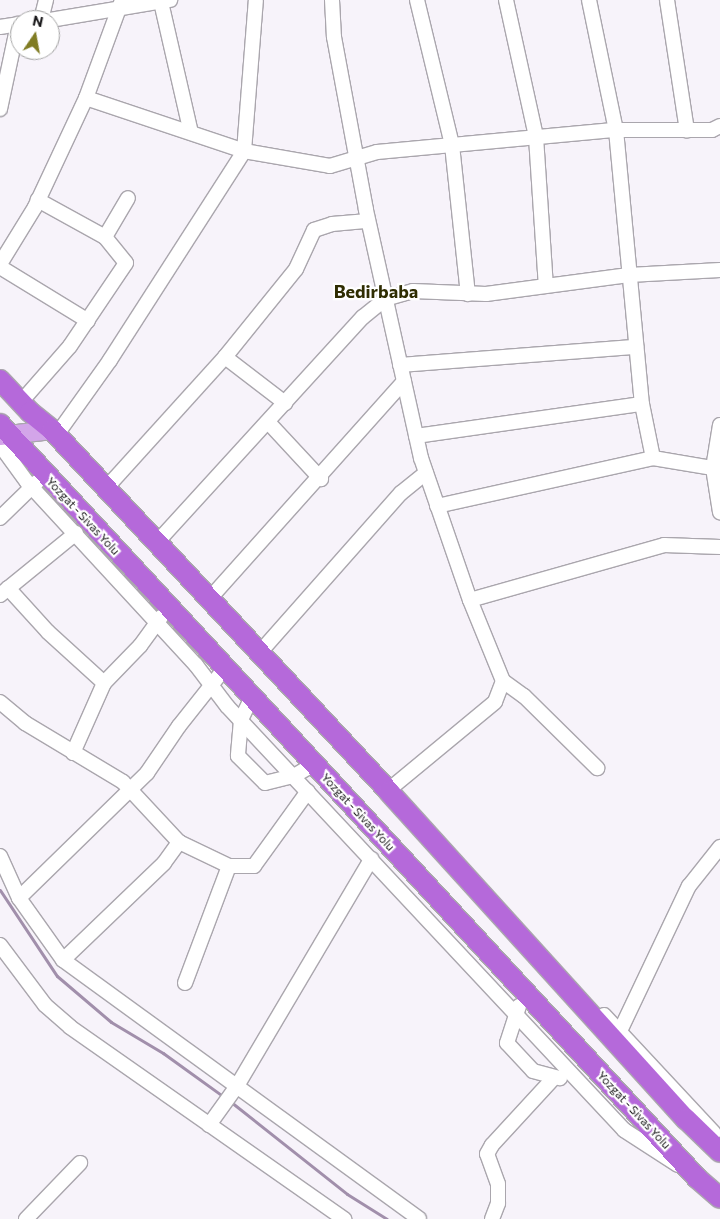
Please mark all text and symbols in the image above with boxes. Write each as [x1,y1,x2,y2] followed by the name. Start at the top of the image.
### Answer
[10,10,60,60] north arrow
[31,11,45,30] text: N
[334,280,418,302] district label: Bedirbaba
[43,474,123,558] street label: Yozgat - Sivas Yolu
[318,770,398,854] street label: Yozgat - Sivas Yolu
[594,1068,674,1152] street label: Yozgat - Sivas Yolu

